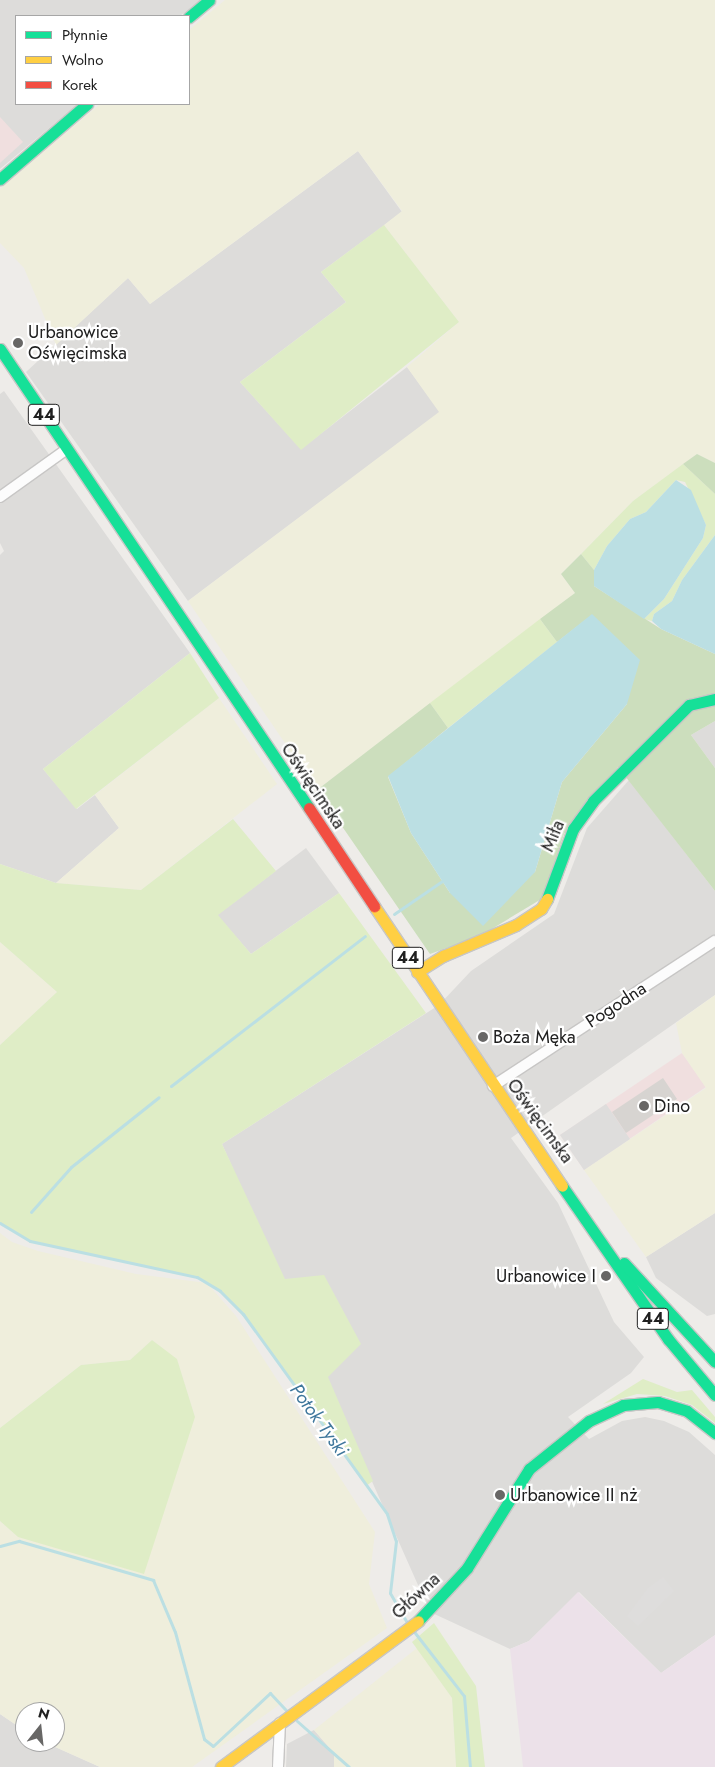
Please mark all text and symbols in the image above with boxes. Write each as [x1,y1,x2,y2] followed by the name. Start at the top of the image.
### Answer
[15,15,190,105] legend
[62,24,108,46] text: Płynnie
[62,49,103,71] text: Wolno
[62,74,97,96] text: Korek
[28,322,127,364] place label: Urbanowice Oświęcimska
[12,337,24,349] marker: Urbanowice Oświęcimska
[28,402,60,428] road number: 44
[276,739,350,833] street label: Oświęcimska
[537,817,569,855] street label: Miła
[392,944,424,971] road number: 44
[582,978,650,1032] street label: Pogodna
[493,1026,576,1048] place label: Boża Męka
[477,1031,489,1043] marker: Boża Męka
[502,1075,578,1167] street label: Oświęcimska
[654,1095,690,1117] place label: Dino
[638,1100,650,1112] marker: Dino
[496,1265,596,1287] place label: Urbanowice I
[600,1270,612,1282] marker: Urbanowice I
[637,1306,669,1332] road number: 44
[285,1379,353,1461] water label: Potok Tyski
[510,1484,638,1506] place label: Urbanowice II nż
[494,1489,506,1501] marker: Urbanowice II nż
[387,1568,445,1624] street label: Główna
[15,1702,65,1752] north arrow
[36,1702,52,1725] text: N

